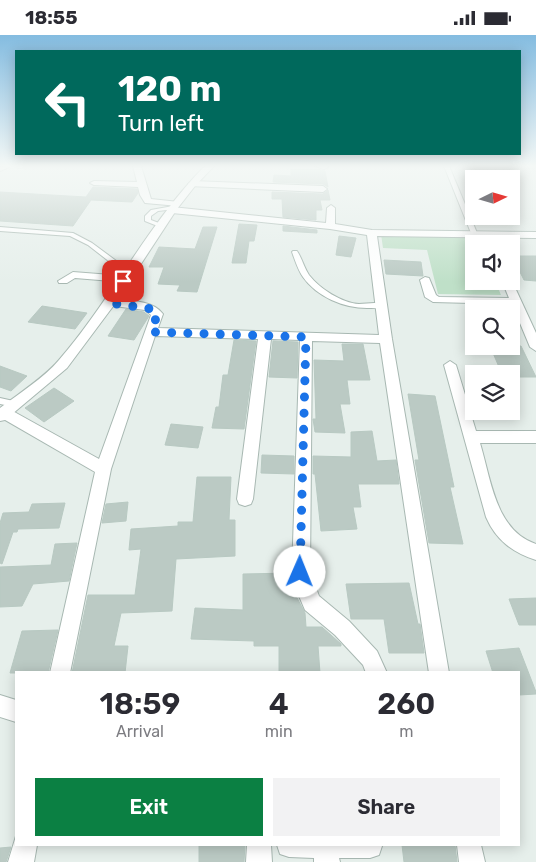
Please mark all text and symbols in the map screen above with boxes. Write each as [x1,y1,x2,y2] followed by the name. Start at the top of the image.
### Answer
[25,6,77,29] text: 18:55
[118,68,221,110] text: 120 m
[35,70,100,135] icon: left
[118,110,204,137] text: Turn left
[465,170,520,225] north arrow
[465,170,520,420] map controls
[465,235,520,290] button: sound
[102,260,144,302] pin
[109,267,137,295] icon: arrive
[465,300,520,355] button: search
[465,365,520,420] button: layers
[273,545,325,597] position arrow
[100,686,180,722] text: 18:59
[269,686,289,722] text: 4
[377,686,435,722] text: 260
[116,722,164,741] text: Arrival
[265,722,293,741] text: min
[399,722,413,741] text: m
[35,778,263,836] button: Exit
[273,778,500,836] button: Share

